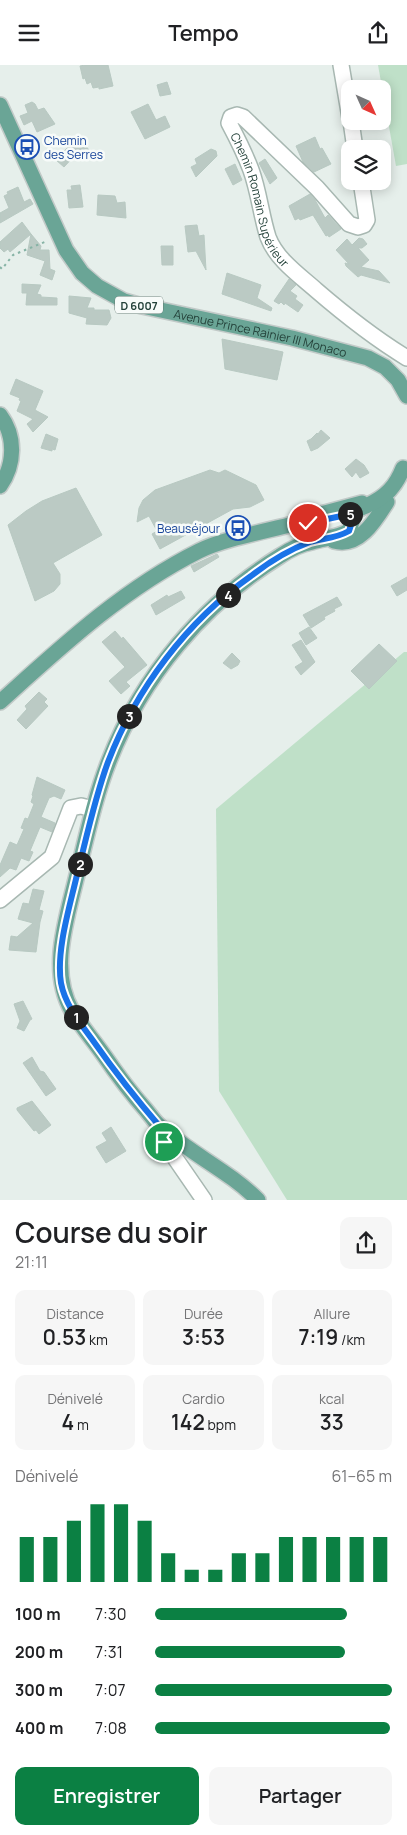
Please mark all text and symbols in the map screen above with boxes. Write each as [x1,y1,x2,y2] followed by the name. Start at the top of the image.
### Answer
[168,18,239,48] text: Tempo
[15,19,43,47] icon: menu
[364,19,392,47] icon: share
[341,80,391,130] north arrow
[341,80,391,190] map controls
[227,129,294,271] street label: Chemin Romain Supérieur
[44,132,103,163] place label: Chemin des Serres
[14,134,40,160] bus stop icon: Chemin des Serres
[341,140,391,190] button: layers
[115,297,163,313] road number: D 6007
[172,305,349,361] street label: Avenue Prince Rainier III Monaco
[338,501,362,527] pin: 5
[287,502,329,544] pin
[346,505,355,524] text: 5
[294,509,322,537] icon: check
[225,515,251,541] bus stop icon: Beauséjour
[157,520,221,537] place label: Beauséjour
[216,583,240,607] pin: 4
[224,586,233,605] text: 4
[116,703,142,729] pin: 3
[125,707,134,726] text: 3
[68,851,92,877] pin: 2
[76,855,85,874] text: 2
[64,1005,88,1029] pin: 1
[73,1008,80,1027] text: 1
[143,1121,185,1163] pin
[150,1128,178,1156] icon: arrive
[15,1213,207,1251] text: Course du soir
[340,1217,392,1269] button: share
[15,1251,48,1273] text: 21:11
[46,1304,104,1323] text: Distance
[184,1304,223,1323] text: Durée
[313,1304,350,1323] text: Allure
[42,1323,86,1351] text: 0.53
[182,1323,225,1351] text: 3:53
[298,1323,338,1351] text: 7:19
[86,1330,108,1349] text: km
[338,1330,365,1349] text: /km
[47,1389,103,1408] text: Dénivelé
[182,1389,225,1408] text: Cardio
[319,1389,345,1408] text: kcal
[61,1408,74,1436] text: 4
[171,1408,205,1436] text: 142
[320,1408,344,1436] text: 33
[74,1415,89,1434] text: m
[205,1415,236,1434] text: bpm
[15,1465,78,1487] text: Dénivelé
[331,1465,392,1487] text: 61–65 m
[15,1603,61,1625] text: 100 m
[95,1603,126,1625] text: 7:30
[15,1641,63,1663] text: 200 m
[95,1641,123,1663] text: 7:31
[15,1679,63,1701] text: 300 m
[95,1679,126,1701] text: 7:07
[15,1717,63,1739] text: 400 m
[95,1717,127,1739] text: 7:08
[15,1767,199,1825] button: Enregistrer
[209,1767,392,1825] button: Partager

